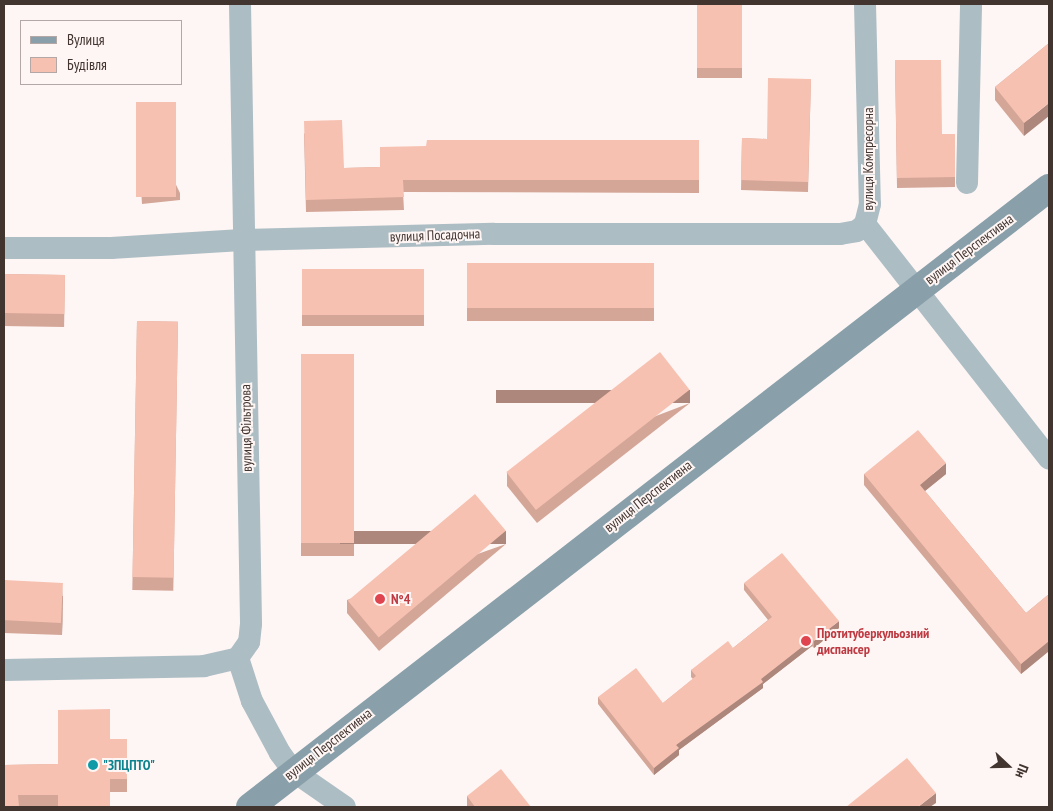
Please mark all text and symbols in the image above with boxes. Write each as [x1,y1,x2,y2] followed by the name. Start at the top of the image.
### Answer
[20,20,182,85] legend
[67,30,105,49] text: Вулиця
[67,55,107,74] text: Будівля
[860,107,876,211] street label: вулиця Компресорна
[921,210,1017,288] street label: вулиця Перспективна
[389,225,481,245] street label: вулиця Посадочна
[237,384,255,472] street label: вулиця Фільтрова
[601,457,695,535] street label: вулиця Перспективна
[391,591,410,607] place label: N°4
[373,592,387,606] marker: N°4
[817,625,929,658] place label: Протитуберкульозний диспансер
[799,634,813,648] marker: Протитуберкульозний диспансер
[281,705,375,783] street label: вулиця Перспективна
[983,741,1033,791] north arrow
[103,757,155,773] place label: "ЗПЦПТО"
[87,759,99,771] marker: "ЗПЦПТО"
[1011,762,1033,781] text: Пн

